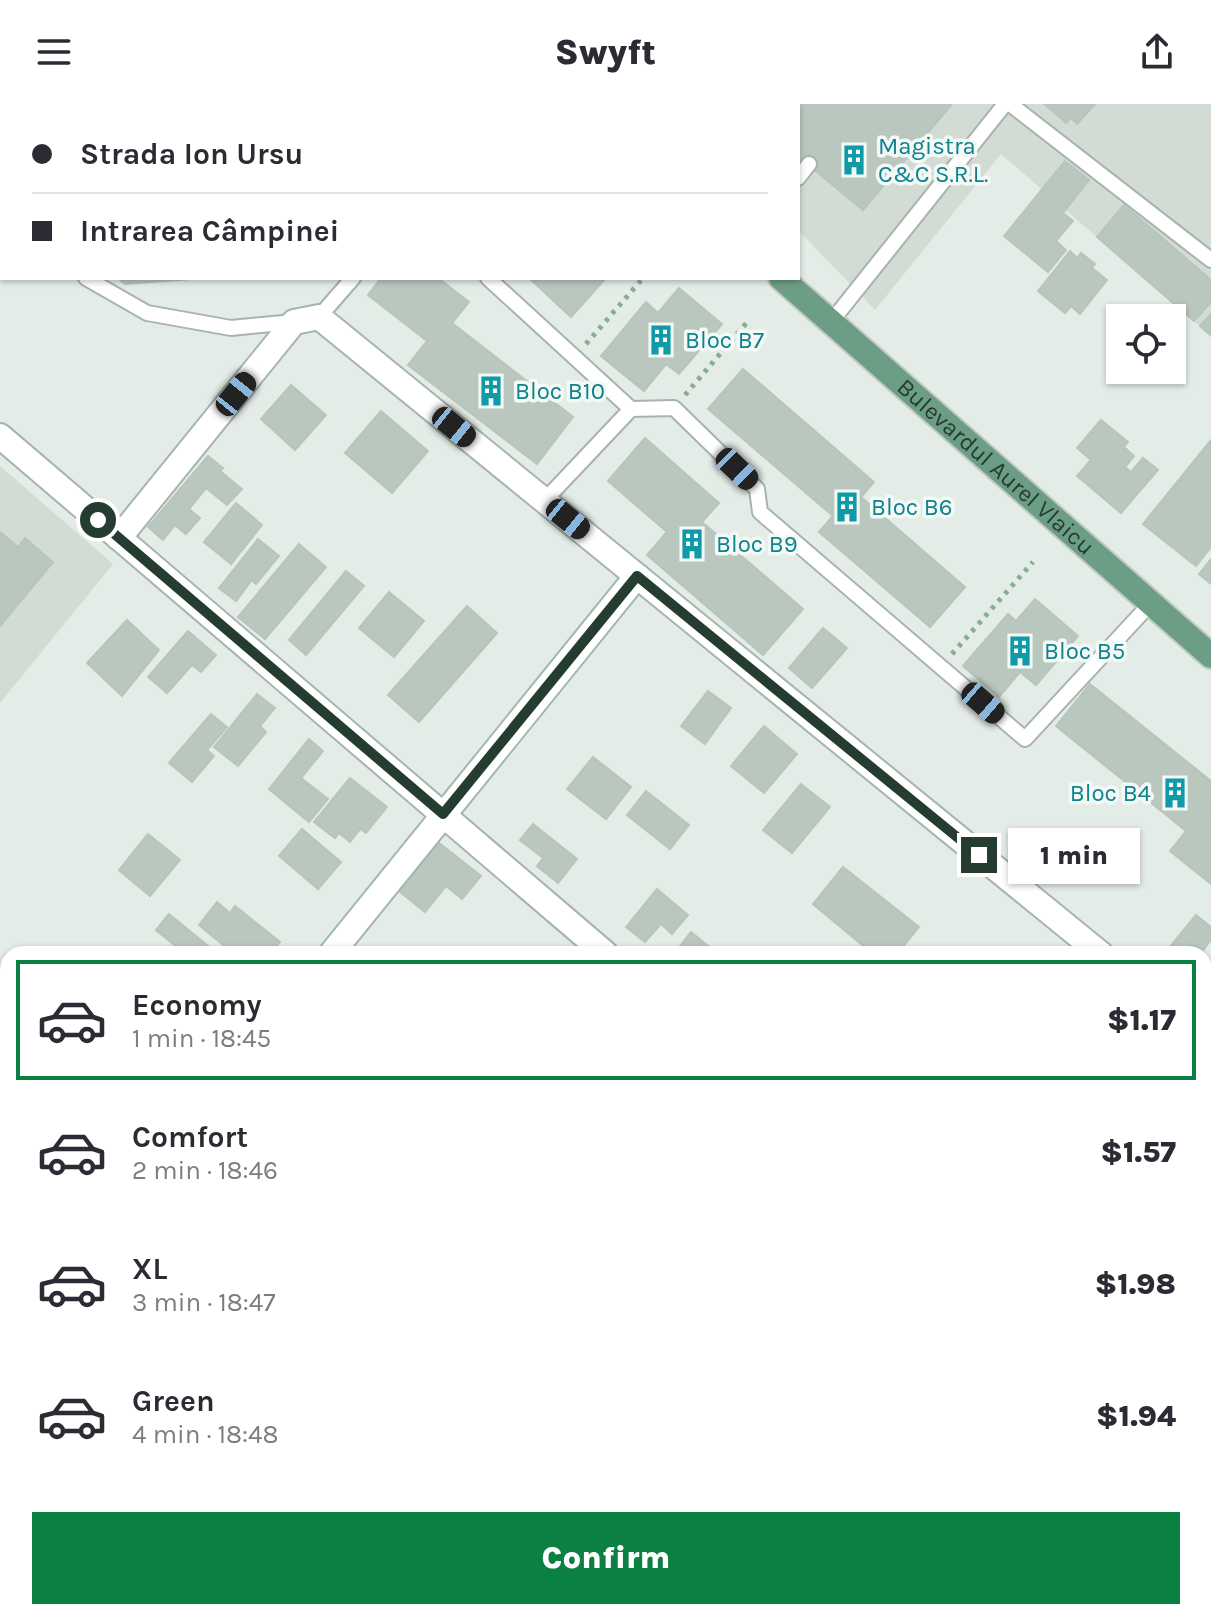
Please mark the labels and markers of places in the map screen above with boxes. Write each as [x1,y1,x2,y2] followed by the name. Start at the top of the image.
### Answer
[878,132,988,188] place label: Magistra C&C S.R.L.
[837,143,871,177] building icon: Magistra C&C S.R.L.
[644,323,678,357] building icon: Bloc B7
[685,326,764,354] place label: Bloc B7
[474,374,508,408] building icon: Bloc B10
[515,377,605,405] place label: Bloc B10
[830,490,864,524] building icon: Bloc B6
[871,493,953,521] place label: Bloc B6
[675,527,709,561] building icon: Bloc B9
[716,530,798,558] place label: Bloc B9
[1003,634,1037,668] building icon: Bloc B5
[1044,637,1125,665] place label: Bloc B5
[1158,776,1192,810] building icon: Bloc B4
[1070,779,1151,807] place label: Bloc B4

